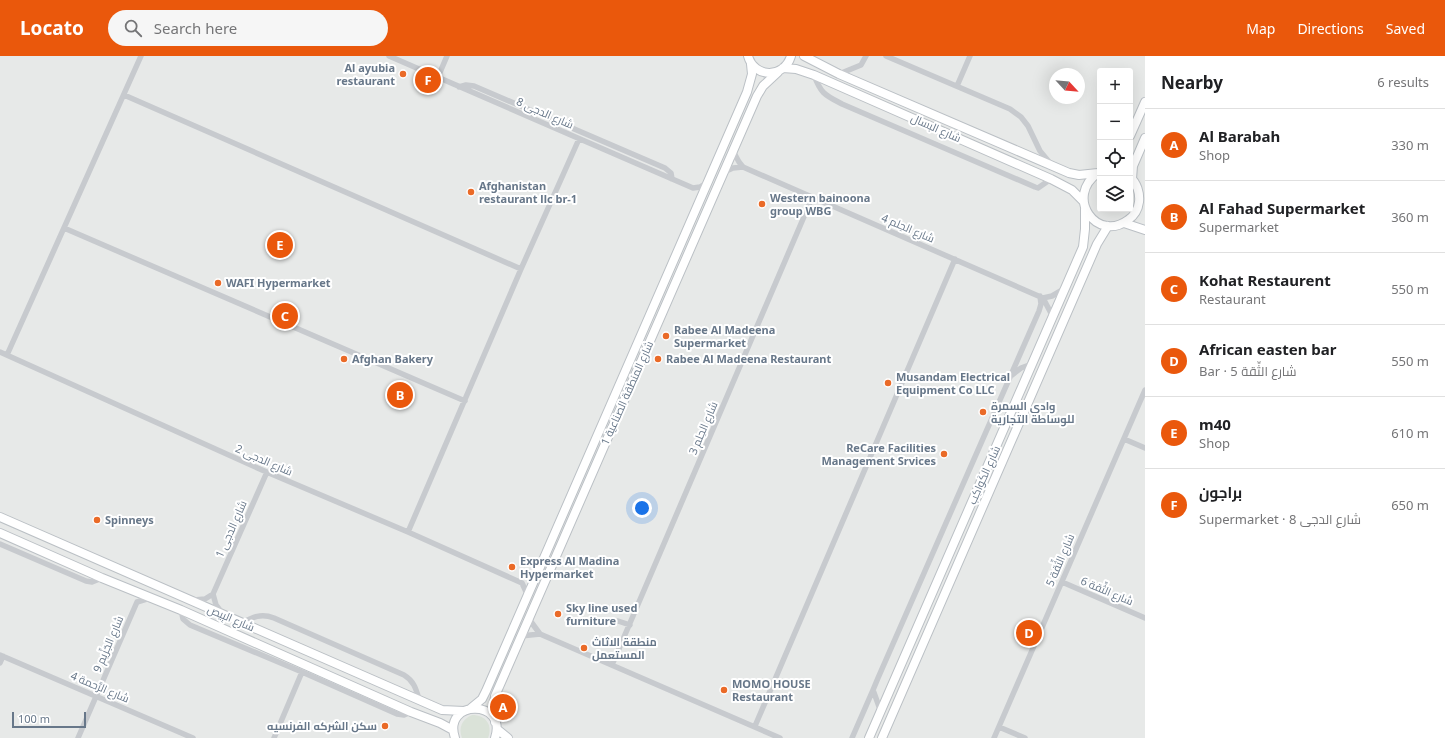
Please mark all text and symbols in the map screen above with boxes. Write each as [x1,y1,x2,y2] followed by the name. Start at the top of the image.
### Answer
[108,10,388,46] search box
[20,15,84,41] text: Locato
[122,17,144,39] icon: search
[154,18,237,38] text: Search here
[1246,19,1275,38] text: Map
[1297,19,1364,38] text: Directions
[1386,19,1425,38] text: Saved
[336,60,395,88] place label: Al ayubia restaurant
[415,65,441,95] pin: F
[1049,68,1085,104] north arrow
[1097,68,1133,212] map controls
[1097,68,1133,104] button: +
[398,69,408,79] marker: Al ayubia restaurant
[1161,71,1223,94] text: Nearby
[1377,73,1429,91] text: 6 results
[514,93,576,133] street label: شارع الدجى 8
[1097,104,1133,140] button: −
[908,110,964,146] street label: شارع البسال
[1199,126,1280,146] text: Al Barabah
[1170,136,1179,154] text: A
[1391,136,1429,154] text: 330 m
[1097,140,1133,176] button: locate
[1199,146,1230,164] text: Shop
[1097,176,1133,212] button: layers
[479,178,577,206] place label: Afghanistan restaurant llc br-1
[466,187,476,197] marker: Afghanistan restaurant llc br-1
[770,190,870,218] place label: Western bainoona group WBG
[1199,198,1365,218] text: Al Fahad Supermarket
[757,199,767,209] marker: Western bainoona group WBG
[1170,208,1178,226] text: B
[1391,208,1429,226] text: 360 m
[879,210,937,246] street label: شارع الحِلم 4
[1199,218,1279,236] text: Supermarket
[267,230,293,260] pin: E
[1199,270,1331,290] text: Kohat Restaurent
[226,275,331,290] place label: WAFI Hypermarket
[213,278,223,288] marker: WAFI Hypermarket
[1170,280,1178,298] text: C
[1391,280,1429,298] text: 550 m
[1199,290,1266,308] text: Restaurant
[272,301,298,331] pin: C
[674,322,775,350] place label: Rabee Al Madeena Supermarket
[661,331,671,341] marker: Rabee Al Madeena Supermarket
[597,338,657,448] street label: شارع المنطقة الصناعية 1
[1199,339,1337,359] text: African easten bar
[352,351,434,366] place label: Afghan Bakery
[666,351,831,366] place label: Rabee Al Madeena Restaurant
[1169,352,1179,370] text: D
[1391,352,1429,370] text: 550 m
[339,354,349,364] marker: Afghan Bakery
[653,354,663,364] marker: Rabee Al Madeena Restaurant
[1199,362,1296,380] text: Bar · شارع الثِّقة 5
[896,369,1010,397] place label: Musandam Electrical Equipment Co LLC
[883,378,893,388] marker: Musandam Electrical Equipment Co LLC
[387,380,413,410] pin: B
[991,398,1074,427] place label: وادي السمرة للوساطة التجارية
[685,399,721,457] street label: شارع الحِلم 3
[978,407,988,417] marker: وادي السمرة للوساطة التجارية
[1199,414,1231,434] text: m40
[1170,424,1178,442] text: E
[1391,424,1429,442] text: 610 m
[1199,434,1230,452] text: Shop
[233,440,295,480] street label: شارع الدجى 2
[821,440,936,468] place label: ReCare Facilities Management Srvices
[964,443,1004,507] street label: شارع الكَواكِب
[939,449,949,459] marker: ReCare Facilities Management Srvices
[1199,482,1242,502] text: براجون
[1170,496,1178,514] text: F
[1391,496,1429,514] text: 650 m
[211,498,251,560] street label: شارع الدجى 1
[632,498,652,518] your location
[1199,510,1361,528] text: Supermarket · شارع الدجى 8
[105,512,154,527] place label: Spinneys
[92,515,102,525] marker: Spinneys
[1040,530,1078,589] street label: شارع الثِّقة 5
[520,553,619,581] place label: Express Al Madina Hypermarket
[507,562,517,572] marker: Express Al Madina Hypermarket
[1078,571,1137,609] street label: شارع الثِّقة 6
[566,600,637,628] place label: Sky line used furniture
[205,601,257,635] street label: شارع البِيص
[553,609,563,619] marker: Sky line used furniture
[89,613,127,675] street label: شارع الجَزِّيم 9
[1016,618,1042,648] pin: D
[592,634,657,662] place label: منطقة الاثاث المستعمل
[579,643,589,653] marker: منطقة الاثاث المستعمل
[68,667,132,707] street label: شارع الرَّحمة 4
[732,676,811,704] place label: MOMO HOUSE Restaurant
[719,685,729,695] marker: MOMO HOUSE Restaurant
[490,692,516,722] pin: A
[12,710,86,729] scale bar
[18,711,50,726] text: 100 m
[267,718,377,733] place label: سكن الشركه الفرنسيه
[380,721,390,731] marker: سكن الشركه الفرنسيه

